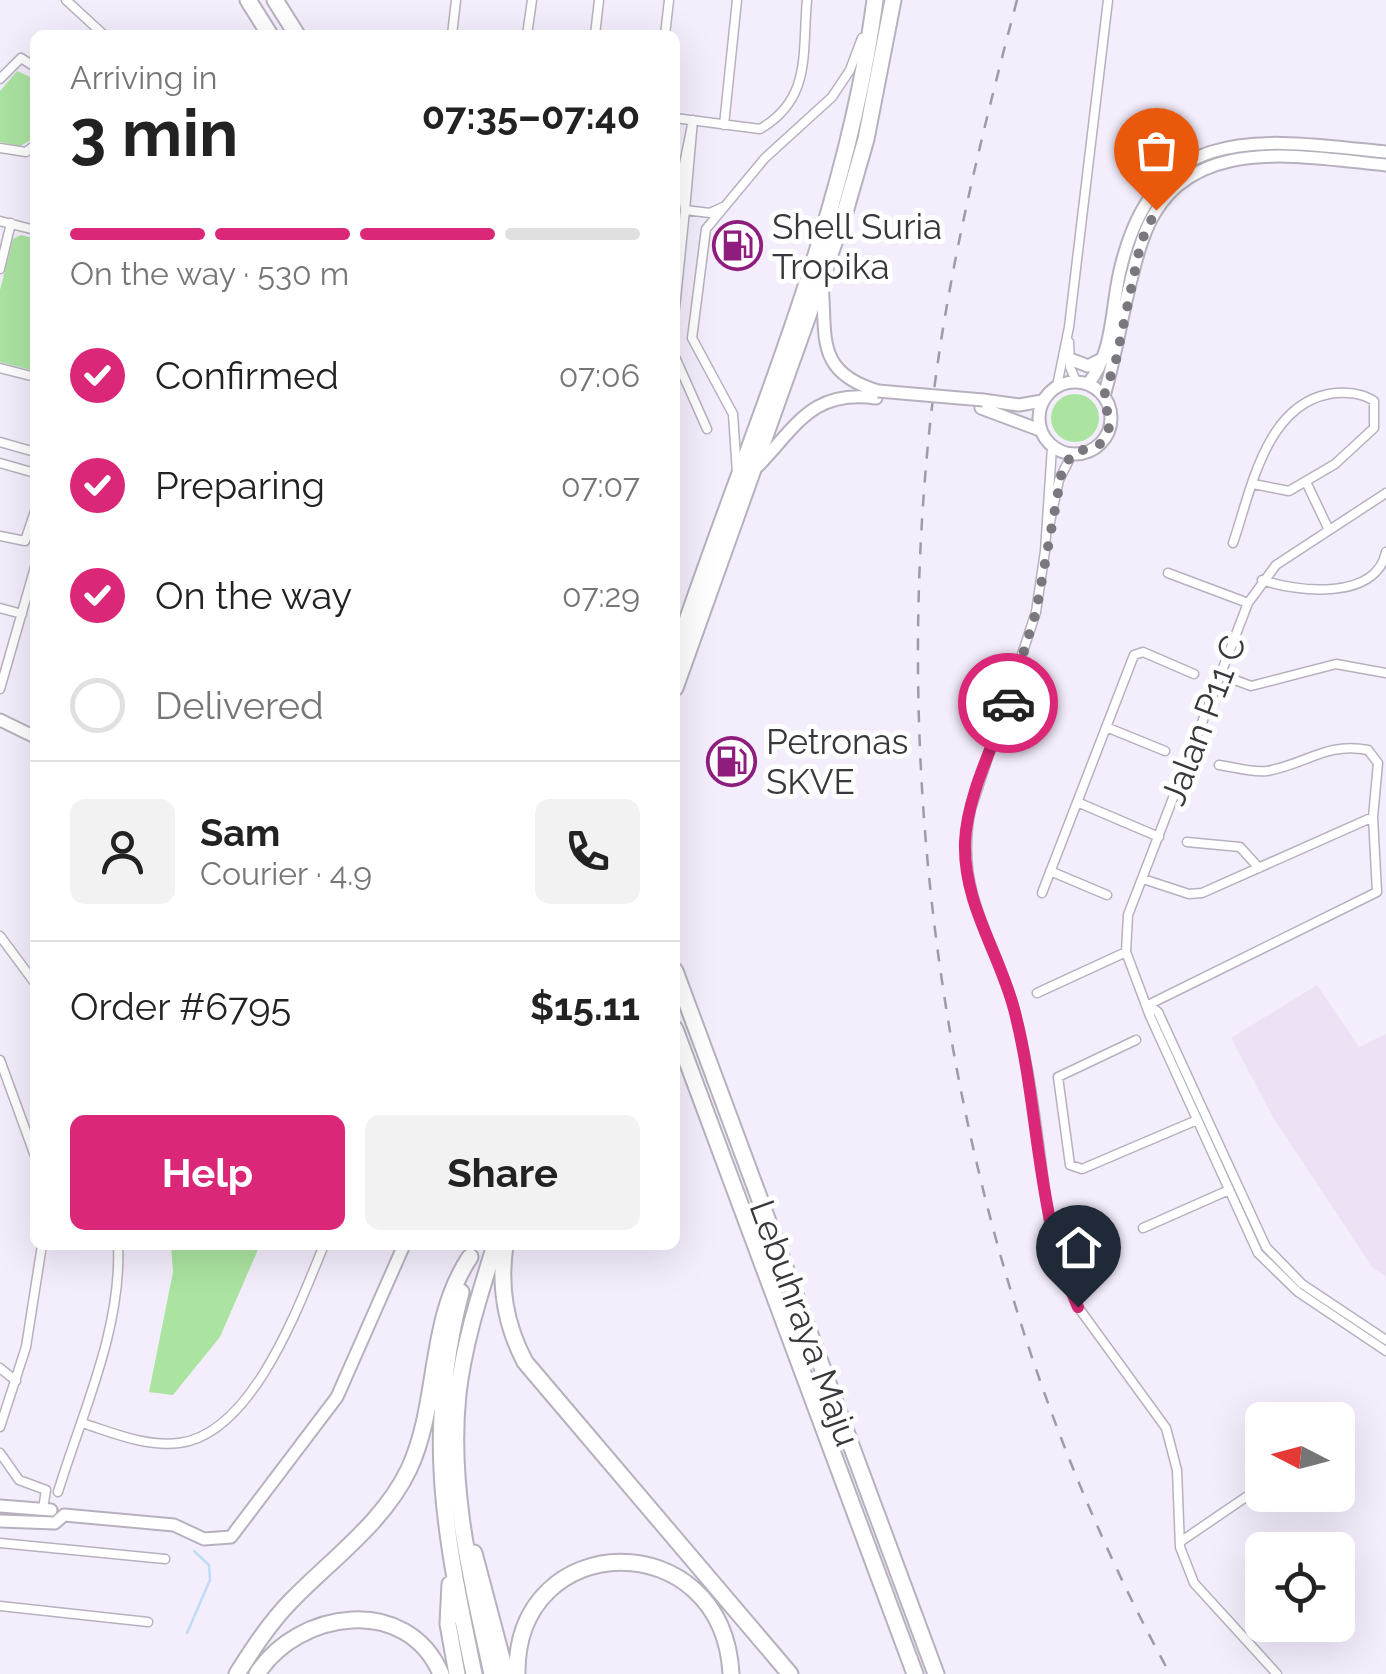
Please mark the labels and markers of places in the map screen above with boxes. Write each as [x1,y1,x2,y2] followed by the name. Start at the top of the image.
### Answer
[1114,108,1199,211] pin
[772,206,942,287] place label: Shell Suria Tropika
[711,220,763,272] fuel station icon: Shell Suria Tropika
[766,721,908,802] place label: Petronas SKVE
[705,735,757,787] fuel station icon: Petronas SKVE
[1036,1205,1121,1308] pin

